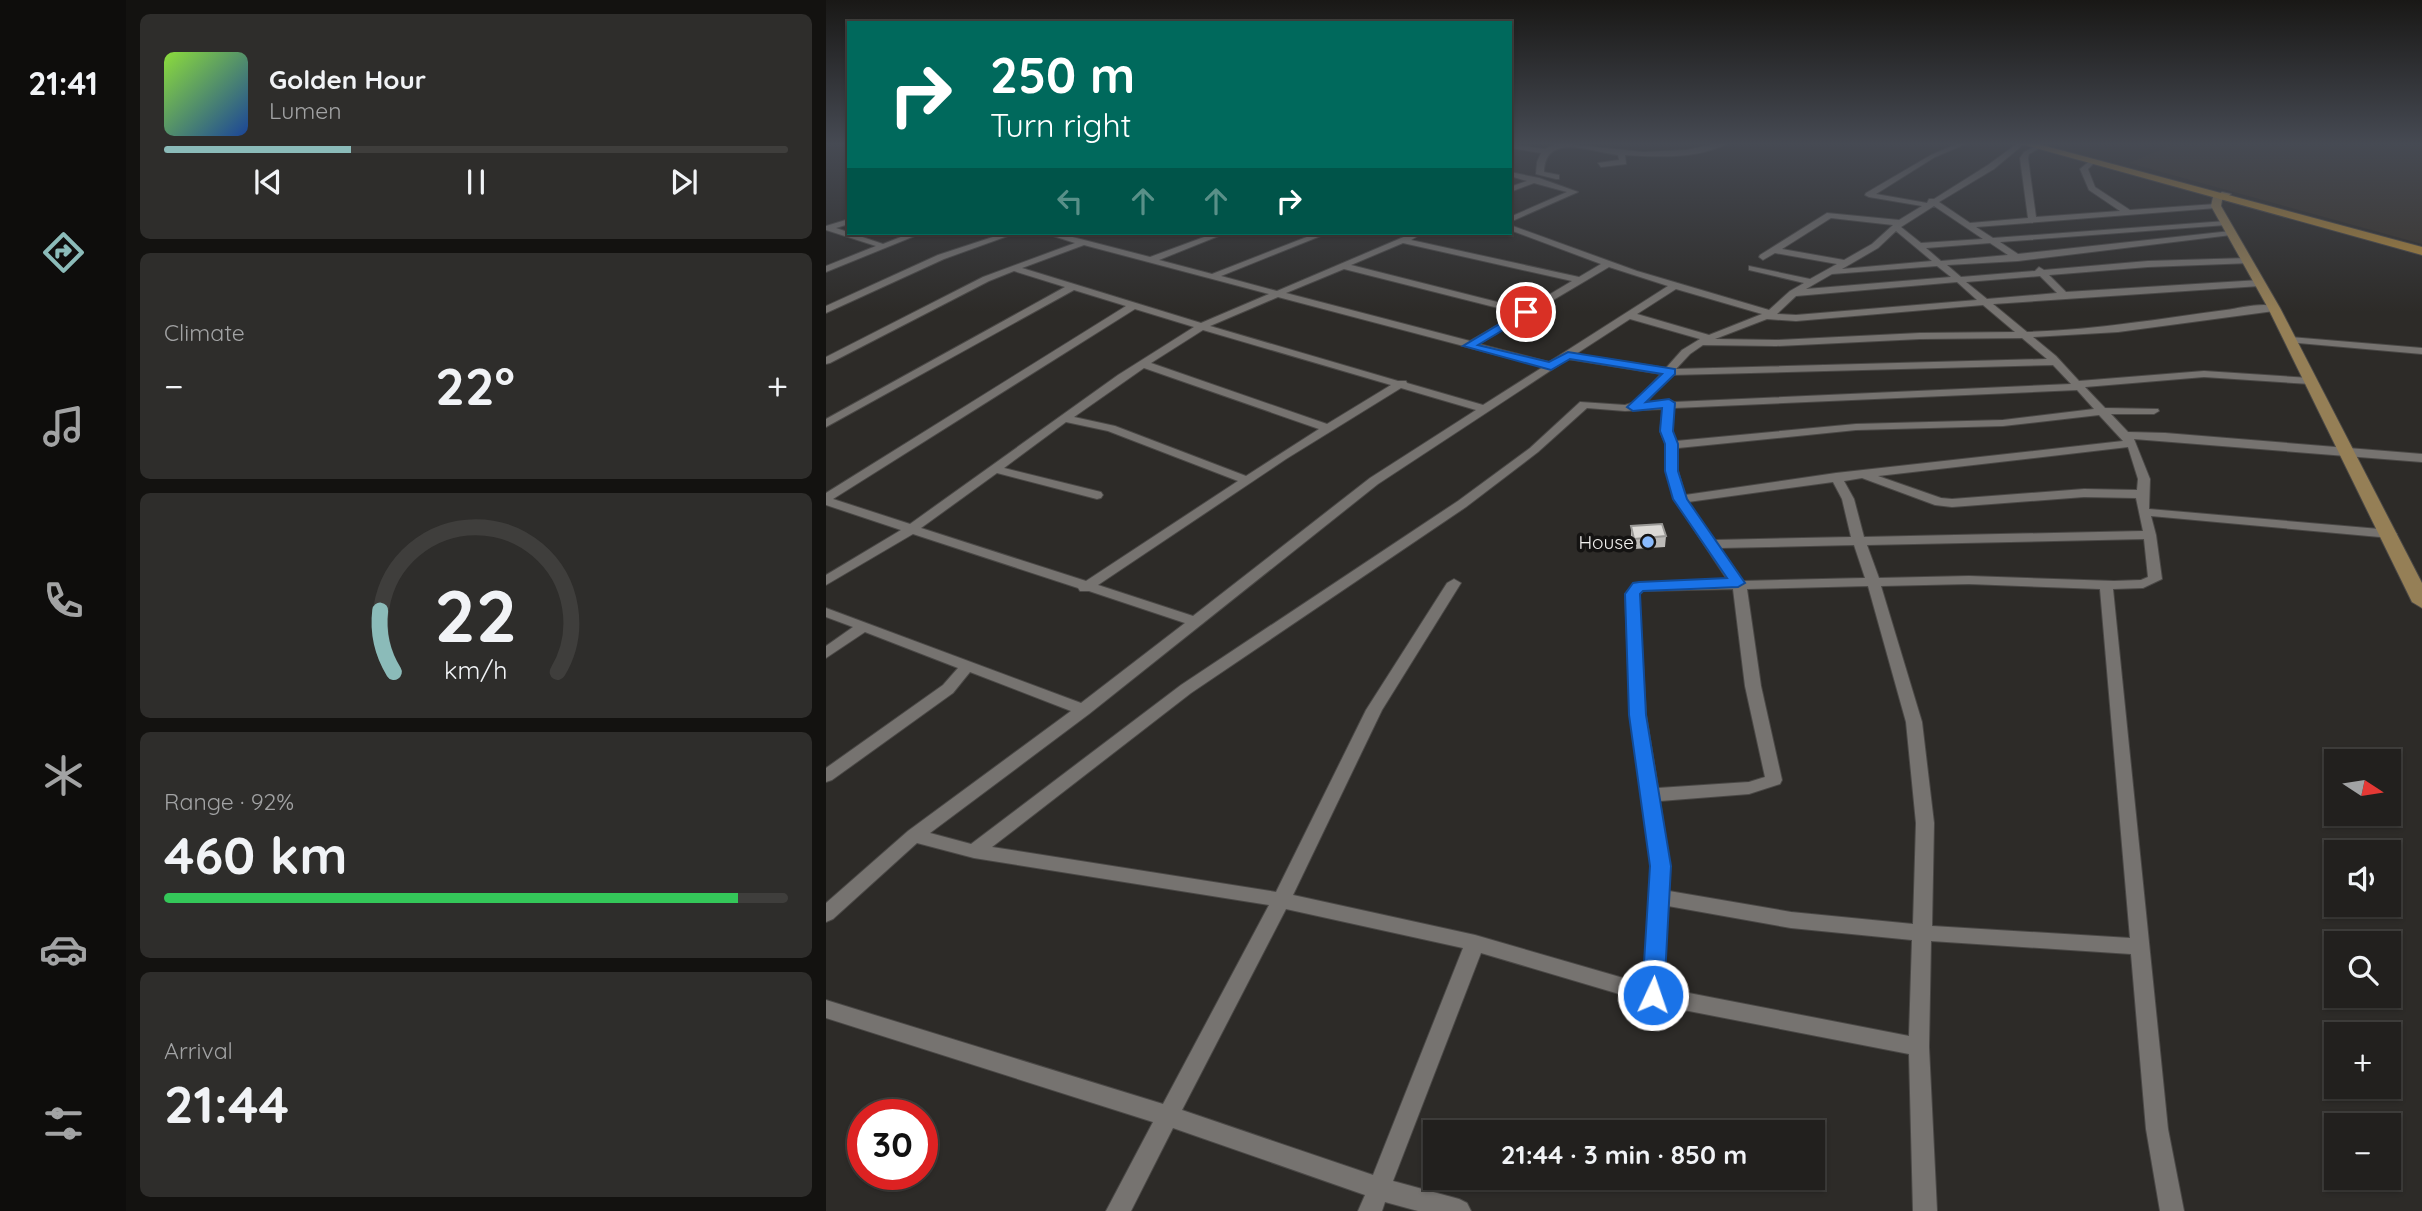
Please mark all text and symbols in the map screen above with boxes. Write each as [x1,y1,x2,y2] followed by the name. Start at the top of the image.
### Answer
[990,44,1135,105] text: 250 m
[875,49,966,140] icon: right
[28,63,98,103] text: 21:41
[269,63,426,96] text: Golden Hour
[269,96,342,125] text: Lumen
[990,105,1131,145] text: Turn right
[249,163,287,201] icon: previous
[457,163,495,201] icon: pause
[665,163,703,201] icon: next
[1051,182,1089,220] icon: left
[1124,182,1162,220] icon: ahead
[1197,182,1235,220] icon: ahead
[1270,182,1308,220] icon: right
[39,228,88,277] icon: directions
[1496,282,1556,342] pin
[1507,293,1545,331] icon: arrive
[164,318,245,347] text: Climate
[435,353,515,418] text: 22°
[164,362,184,410] text: −
[767,362,788,410] text: +
[39,402,88,451] icon: music
[1578,530,1634,554] place label: House
[1640,534,1656,550] marker: House
[435,569,517,660] text: 22
[39,576,88,625] icon: phone
[444,653,508,684] text: km/h
[2324,749,2401,826] north arrow
[2324,749,2401,1190] map controls
[39,751,88,800] icon: climate
[164,787,294,816] text: Range · 92%
[164,822,347,887] text: 460 km
[2324,840,2401,917] button: sound
[39,925,88,974] icon: car
[2324,931,2401,1008] button: search
[1616,958,1690,1032] position arrow
[2324,1022,2401,1099] button: +
[164,1036,233,1065] text: Arrival
[164,1071,289,1136] text: 21:44
[39,1099,88,1148] icon: filters
[847,1099,938,1190] speed limit sign: 30
[2324,1113,2401,1190] button: −
[1501,1138,1747,1171] text: 21:44 · 3 min · 850 m

